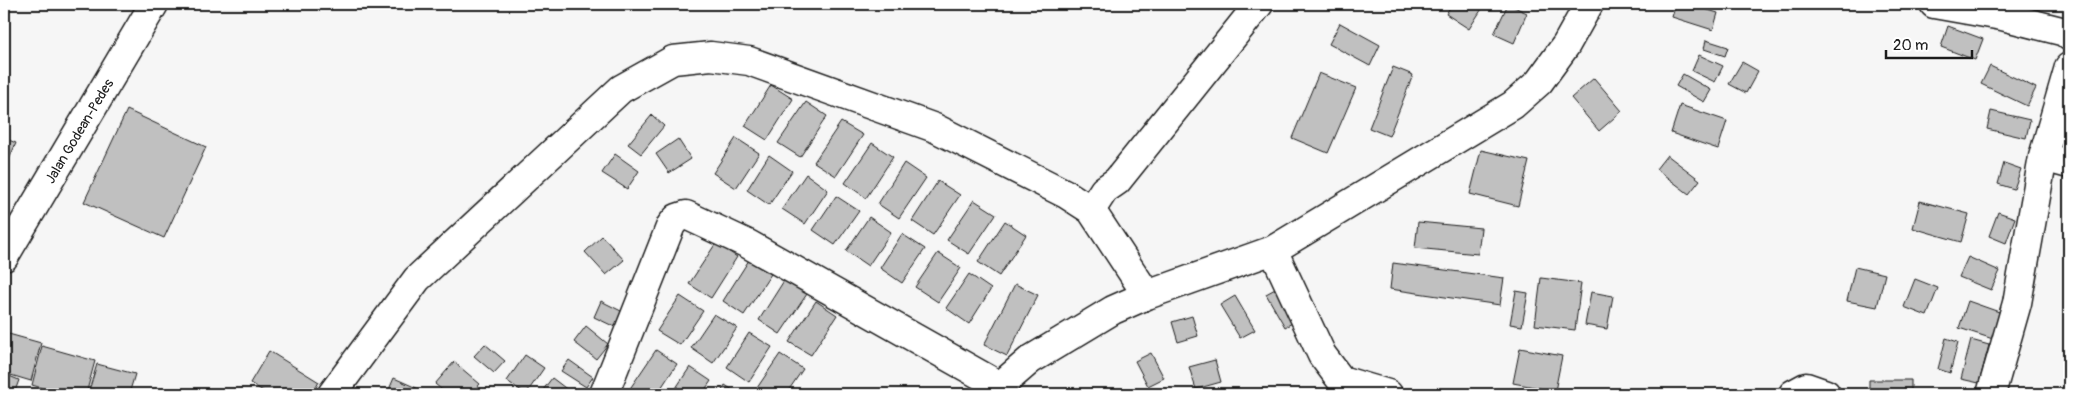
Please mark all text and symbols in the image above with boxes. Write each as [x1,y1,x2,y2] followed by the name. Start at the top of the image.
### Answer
[1886,28,1972,60] scale bar
[1893,36,1928,55] text: 20 m
[42,75,118,187] street label: Jalan Godean-Pedes

